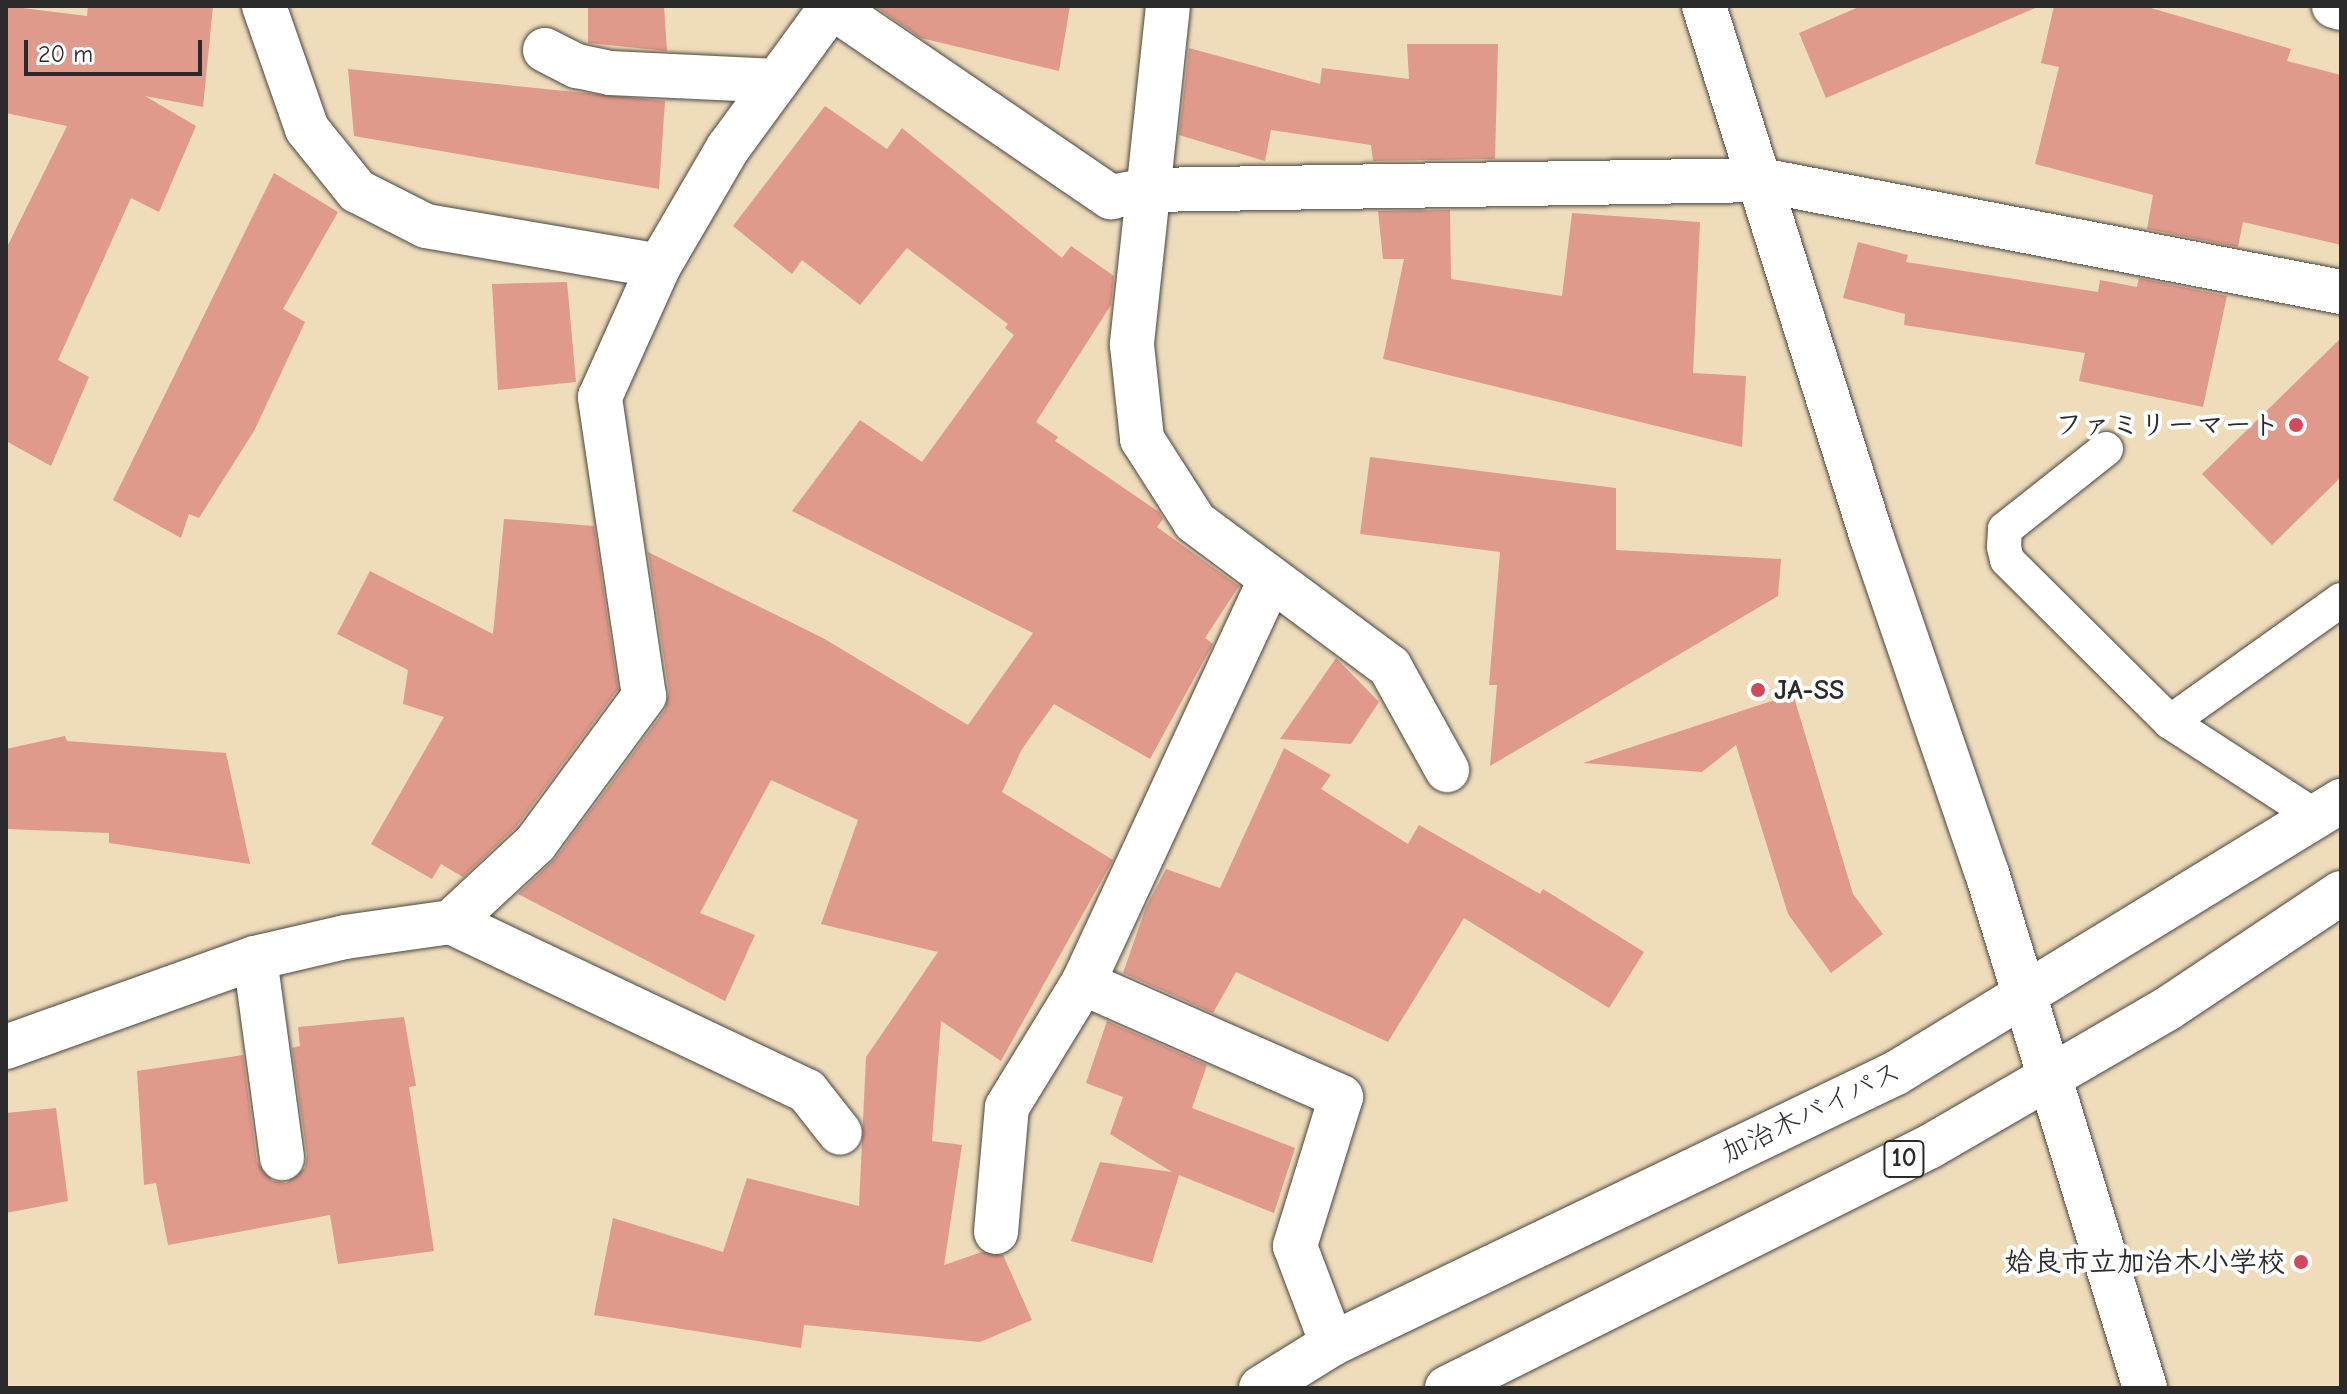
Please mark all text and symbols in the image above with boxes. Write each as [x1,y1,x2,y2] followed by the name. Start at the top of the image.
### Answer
[28,24,206,74] scale bar
[38,40,93,68] text: 20 m
[2056,408,2280,442] place label: ファミリーマート
[2287,416,2305,434] marker: ファミリーマート
[1774,673,1844,707] place label: JA-SS
[1749,681,1767,699] marker: JA-SS
[1716,1054,1906,1170] street label: 加治木バイパス
[1882,1137,1926,1181] road number: 10
[2005,1245,2285,1279] place label: 姶良市立加治木小学校
[2292,1253,2310,1271] marker: 姶良市立加治木小学校

